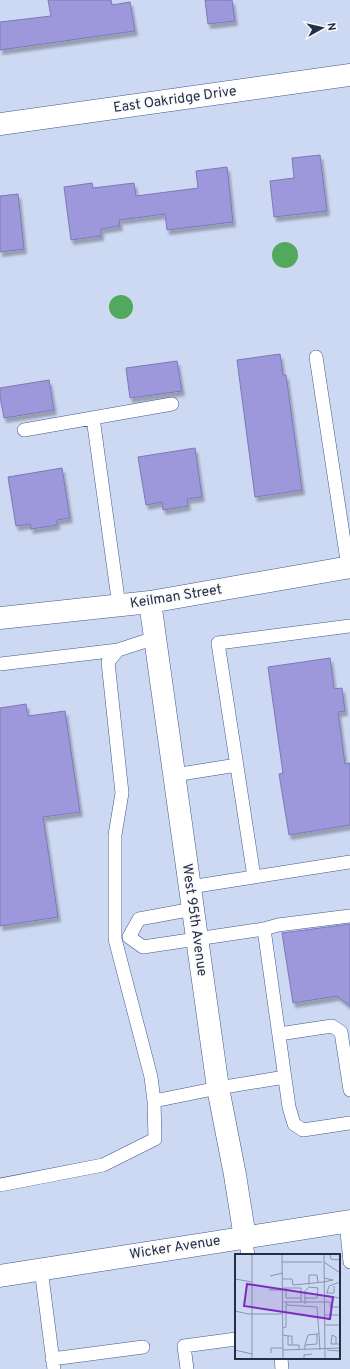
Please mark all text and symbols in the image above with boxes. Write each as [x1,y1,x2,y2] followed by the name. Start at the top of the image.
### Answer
[302,8,342,48] north arrow
[323,22,338,32] text: N
[112,83,238,117] street label: East Oakridge Drive
[129,581,223,613] street label: Keilman Street
[178,863,210,977] street label: West 95th Avenue
[128,1232,222,1264] street label: Wicker Avenue
[235,1254,340,1359] inset map

